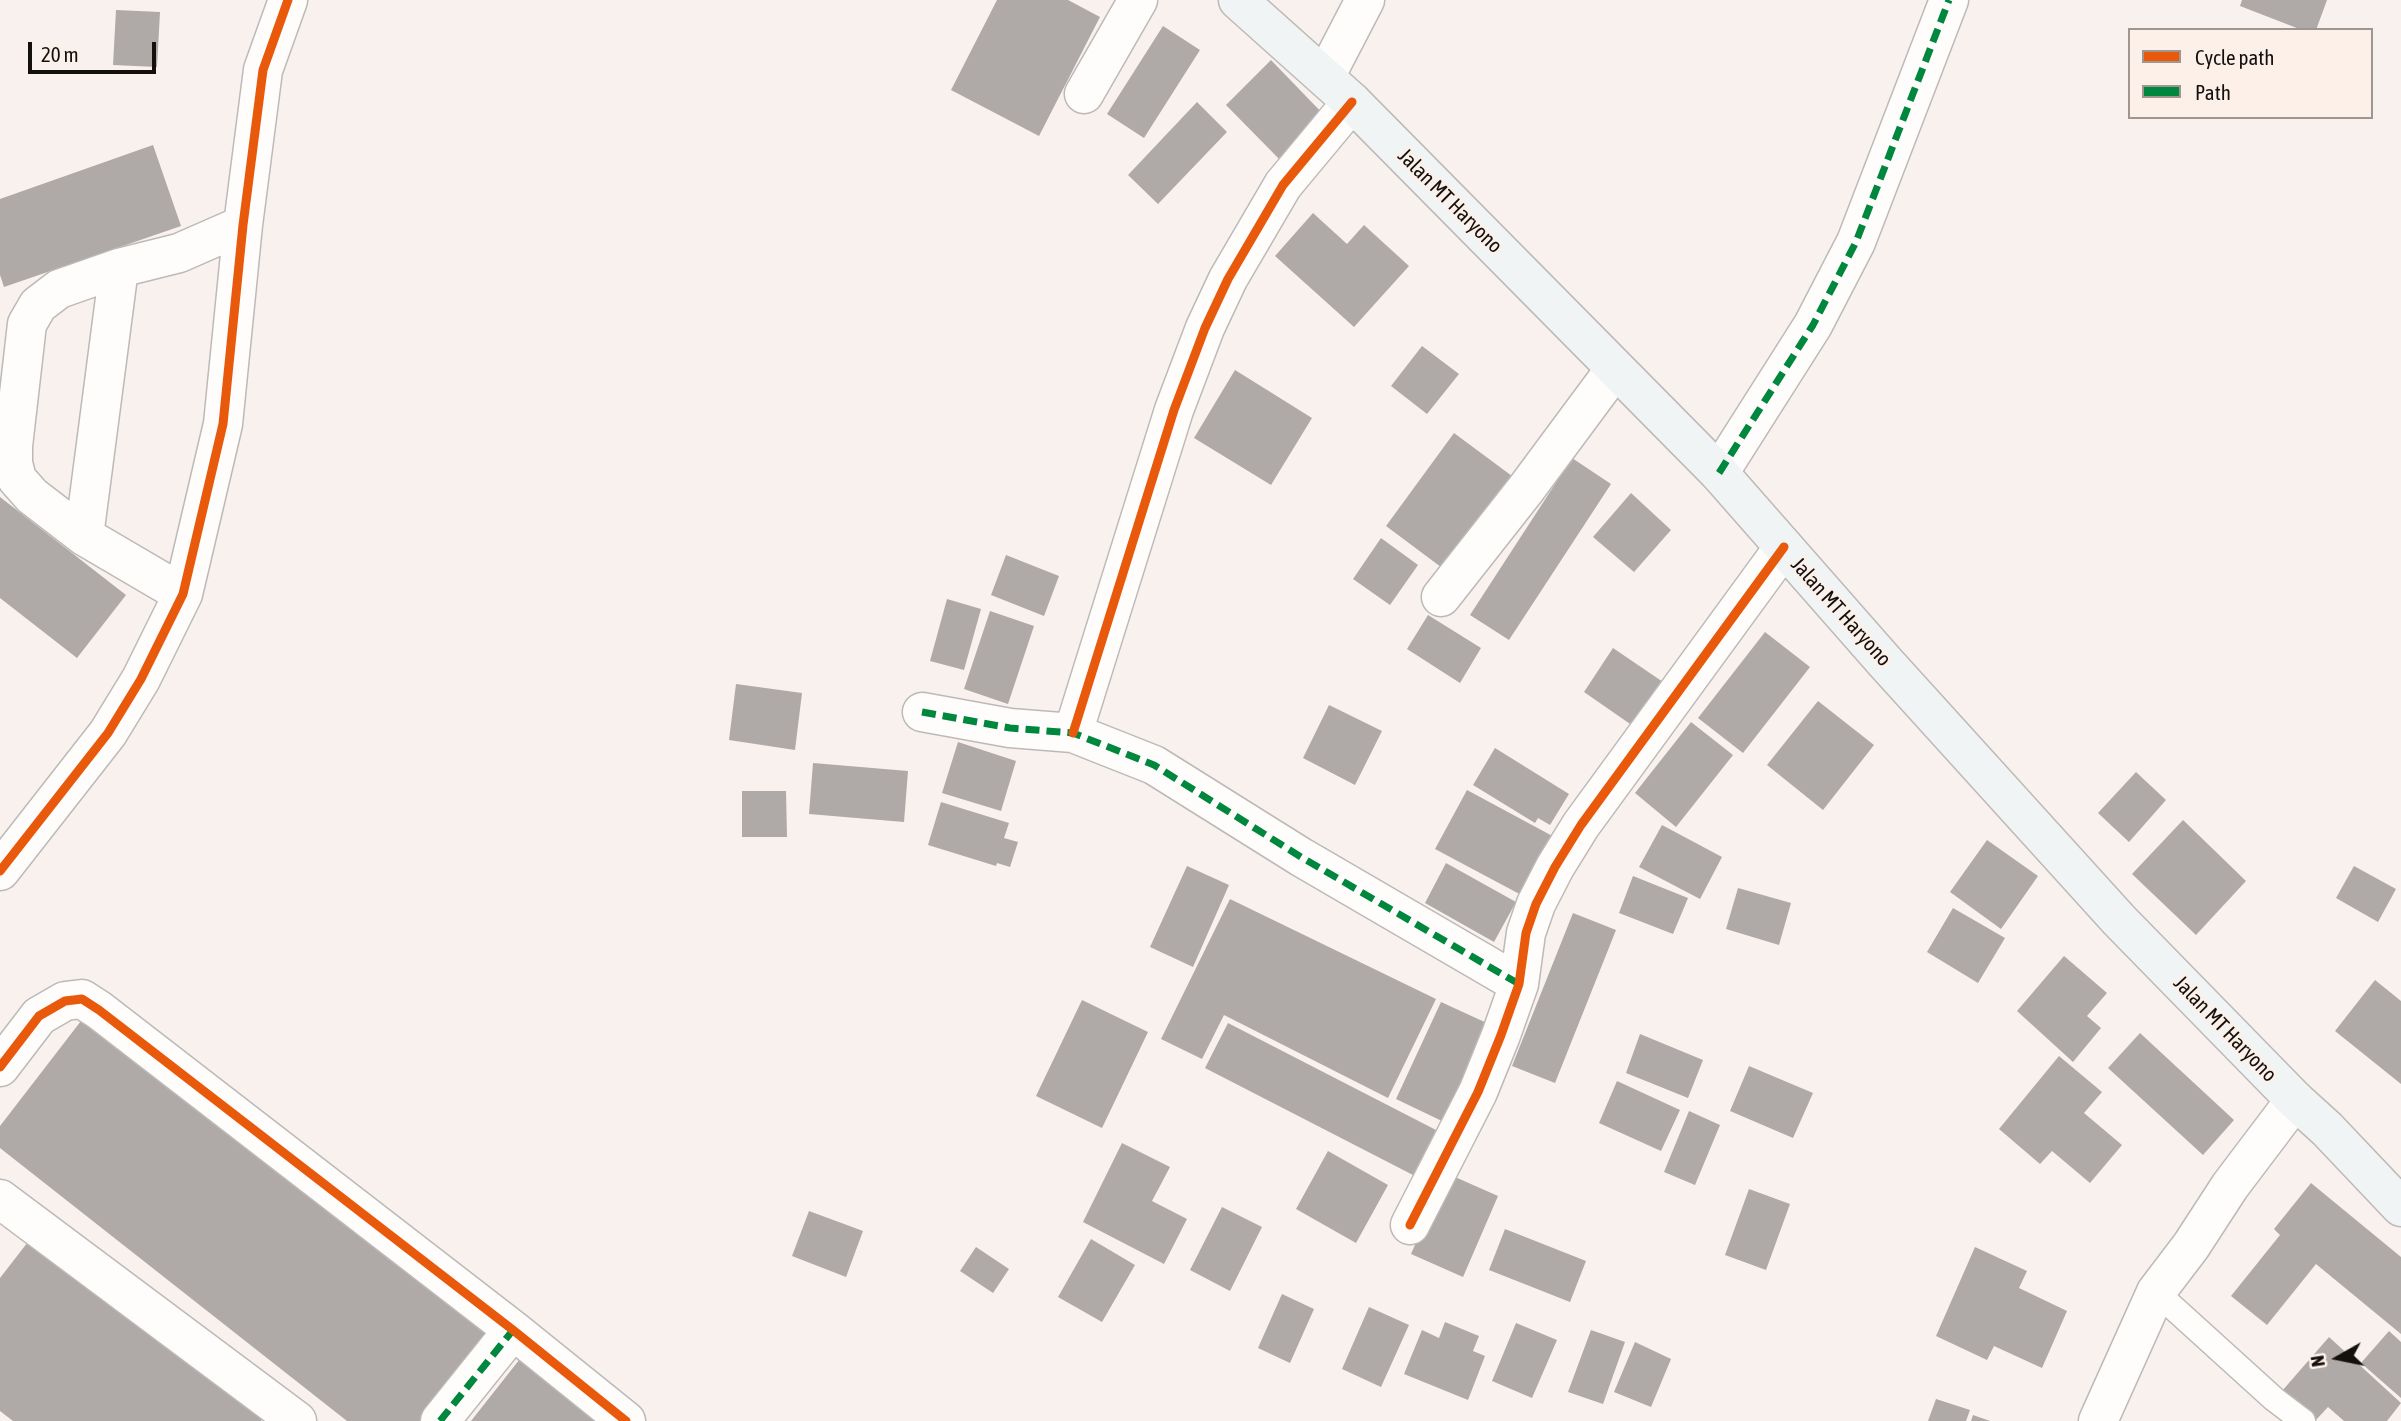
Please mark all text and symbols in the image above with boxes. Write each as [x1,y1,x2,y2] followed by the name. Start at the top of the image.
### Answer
[32,28,159,72] scale bar
[2128,28,2373,119] legend
[41,42,79,66] text: 20 m
[2195,45,2274,69] text: Cycle path
[2195,80,2231,104] text: Path
[1392,143,1508,259] street label: Jalan MT Haryono
[1786,552,1896,672] street label: Jalan MT Haryono
[2168,971,2282,1087] street label: Jalan MT Haryono
[2303,1323,2373,1393] north arrow
[2306,1354,2329,1369] text: N

